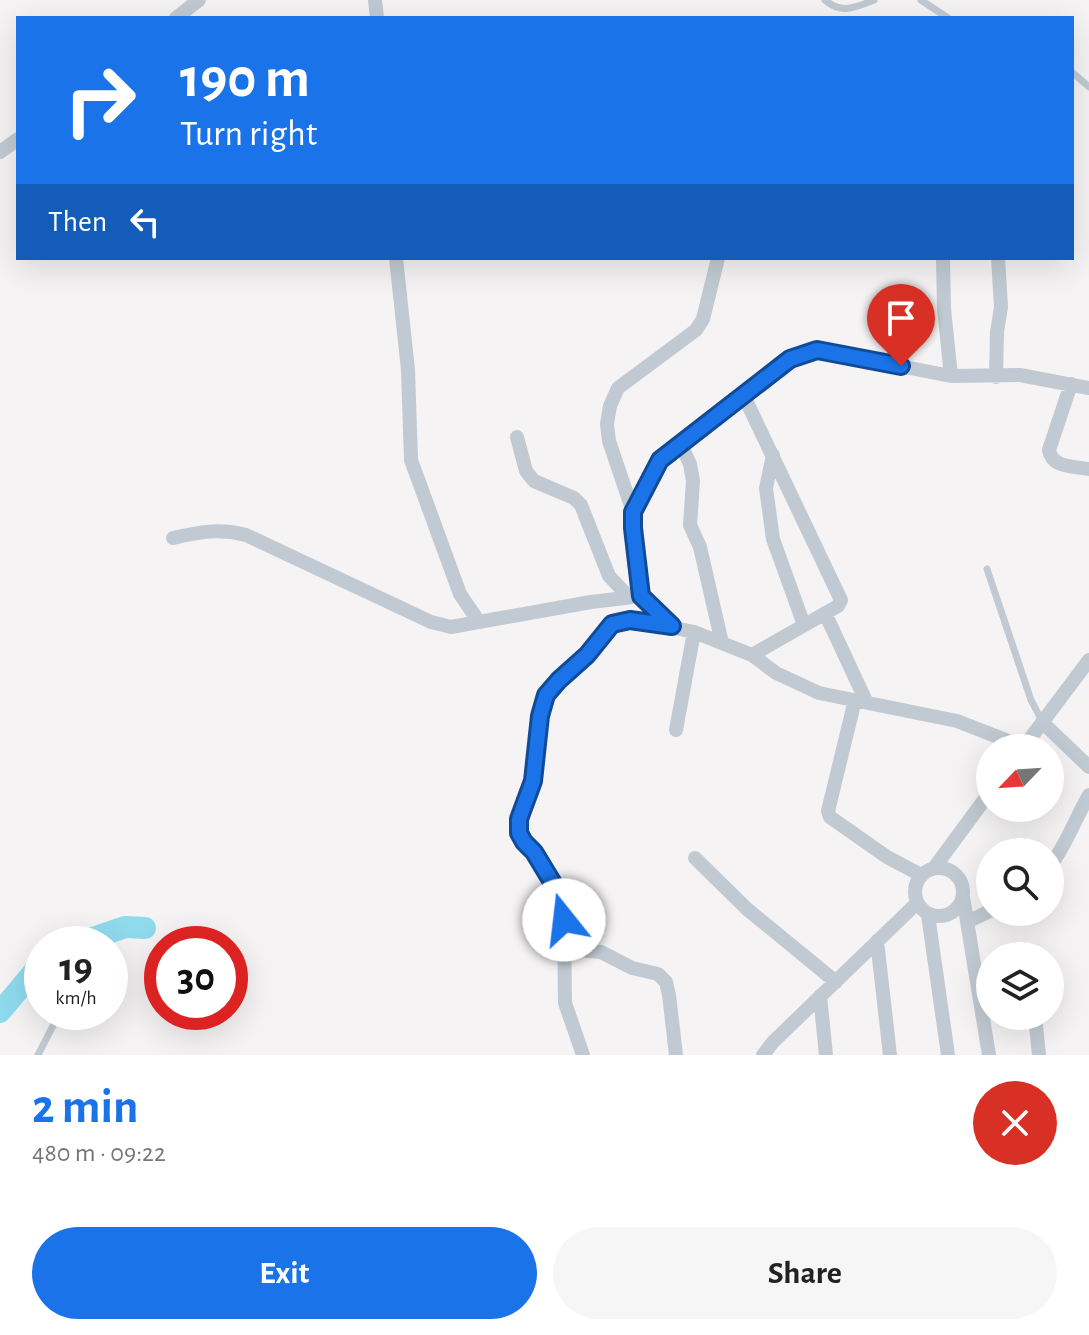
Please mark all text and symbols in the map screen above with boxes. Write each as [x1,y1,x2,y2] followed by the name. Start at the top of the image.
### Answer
[48,48,152,152] icon: right
[180,51,310,107] text: 190 m
[180,116,317,152] text: Turn right
[123,200,167,244] icon: left
[48,207,107,237] text: Then
[867,284,935,366] pin
[879,296,923,340] icon: arrive
[976,734,1064,822] north arrow
[976,734,1064,1030] map controls
[976,838,1064,926] button: search
[522,878,606,962] position arrow
[144,926,248,1030] speed limit sign: 30
[976,942,1064,1030] button: layers
[59,948,93,988] text: 19
[55,988,97,1008] text: km/h
[973,1081,1057,1165] button: close
[32,1084,139,1132] text: 2 min
[32,1140,166,1166] text: 480 m · 09:22
[32,1227,537,1319] button: Exit
[553,1227,1057,1319] button: Share

